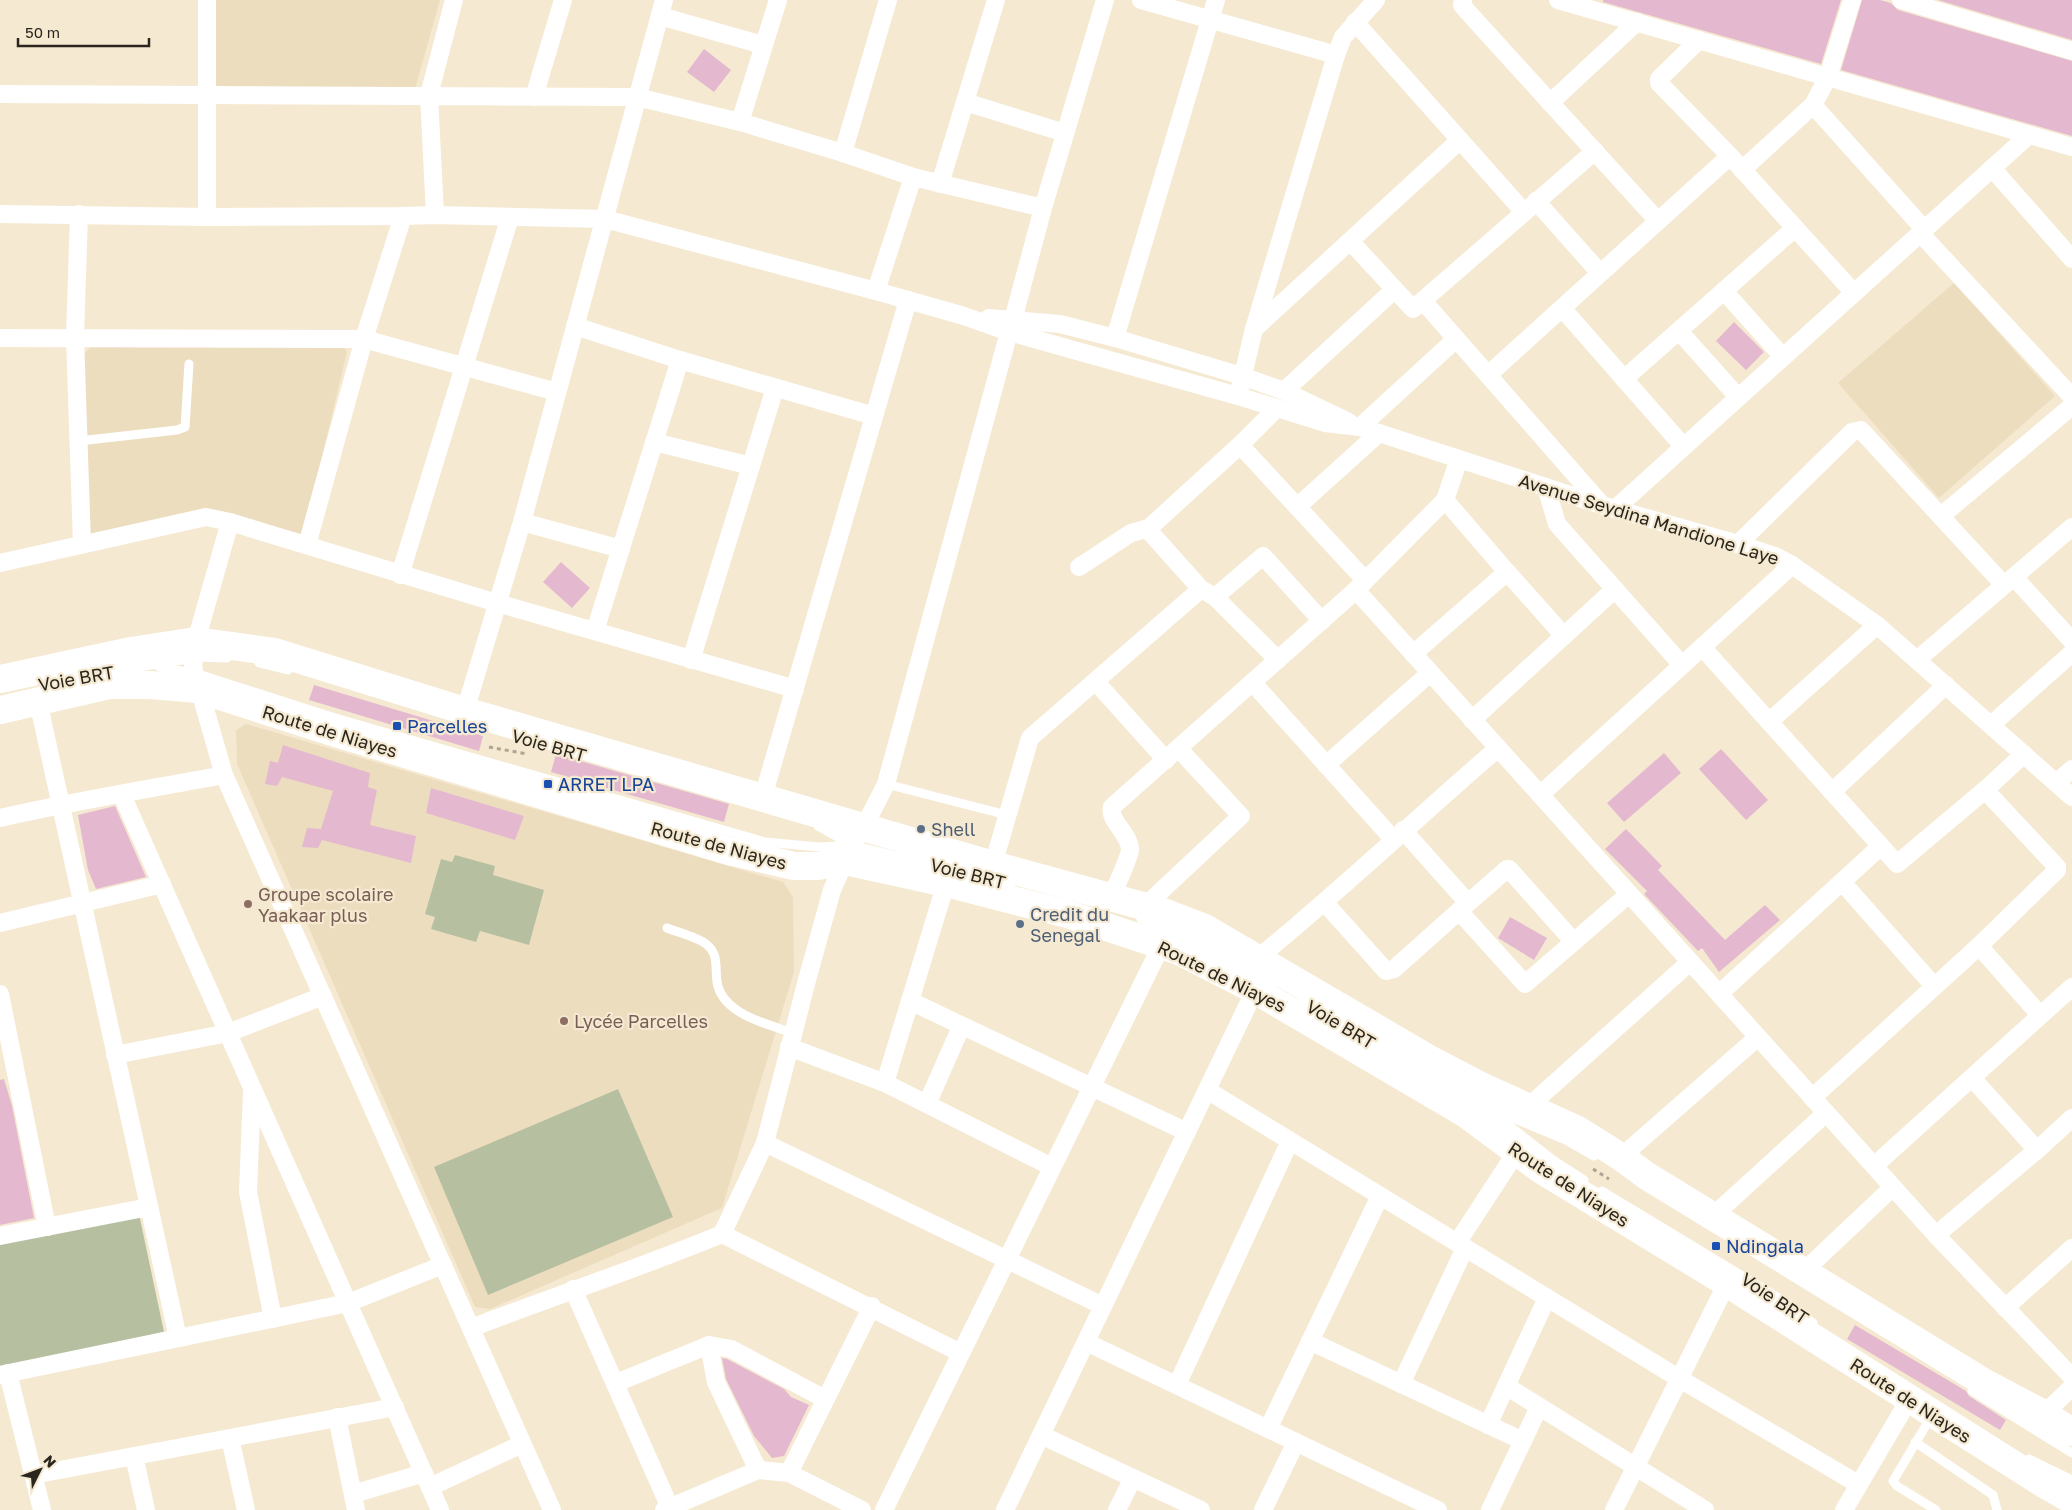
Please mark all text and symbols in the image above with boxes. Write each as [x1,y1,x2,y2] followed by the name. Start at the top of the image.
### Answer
[18,15,149,47] scale bar
[25,23,60,41] text: 50 m
[1516,469,1782,569] street label: Avenue Seydina Mandione Laye
[36,660,116,696] street label: Voie BRT
[260,700,400,762] street label: Route de Niayes
[407,715,487,737] place label: Parcelles
[391,720,403,732] marker: Parcelles
[509,724,589,766] street label: Voie BRT
[558,773,654,795] place label: ARRET LPA
[542,778,554,790] marker: ARRET LPA
[649,816,789,874] street label: Route de Niayes
[931,818,976,840] place label: Shell
[915,823,927,835] marker: Shell
[928,853,1008,893] street label: Voie BRT
[258,883,393,926] place label: Groupe scolaire Yaakaar plus
[242,898,254,910] marker: Groupe scolaire Yaakaar plus
[1030,903,1109,946] place label: Credit du Senegal
[1014,918,1026,930] marker: Credit du Senegal
[1154,935,1290,1017] street label: Route de Niayes
[1302,995,1380,1053] street label: Voie BRT
[574,1010,708,1032] place label: Lycée Parcelles
[558,1015,570,1027] marker: Lycée Parcelles
[1504,1137,1634,1231] street label: Route de Niayes
[1726,1235,1804,1257] place label: Ndingala
[1710,1240,1722,1252] marker: Ndingala
[1737,1267,1813,1329] street label: Voie BRT
[1846,1353,1976,1447] street label: Route de Niayes
[15,1445,65,1495] north arrow
[40,1451,60,1471] text: N

